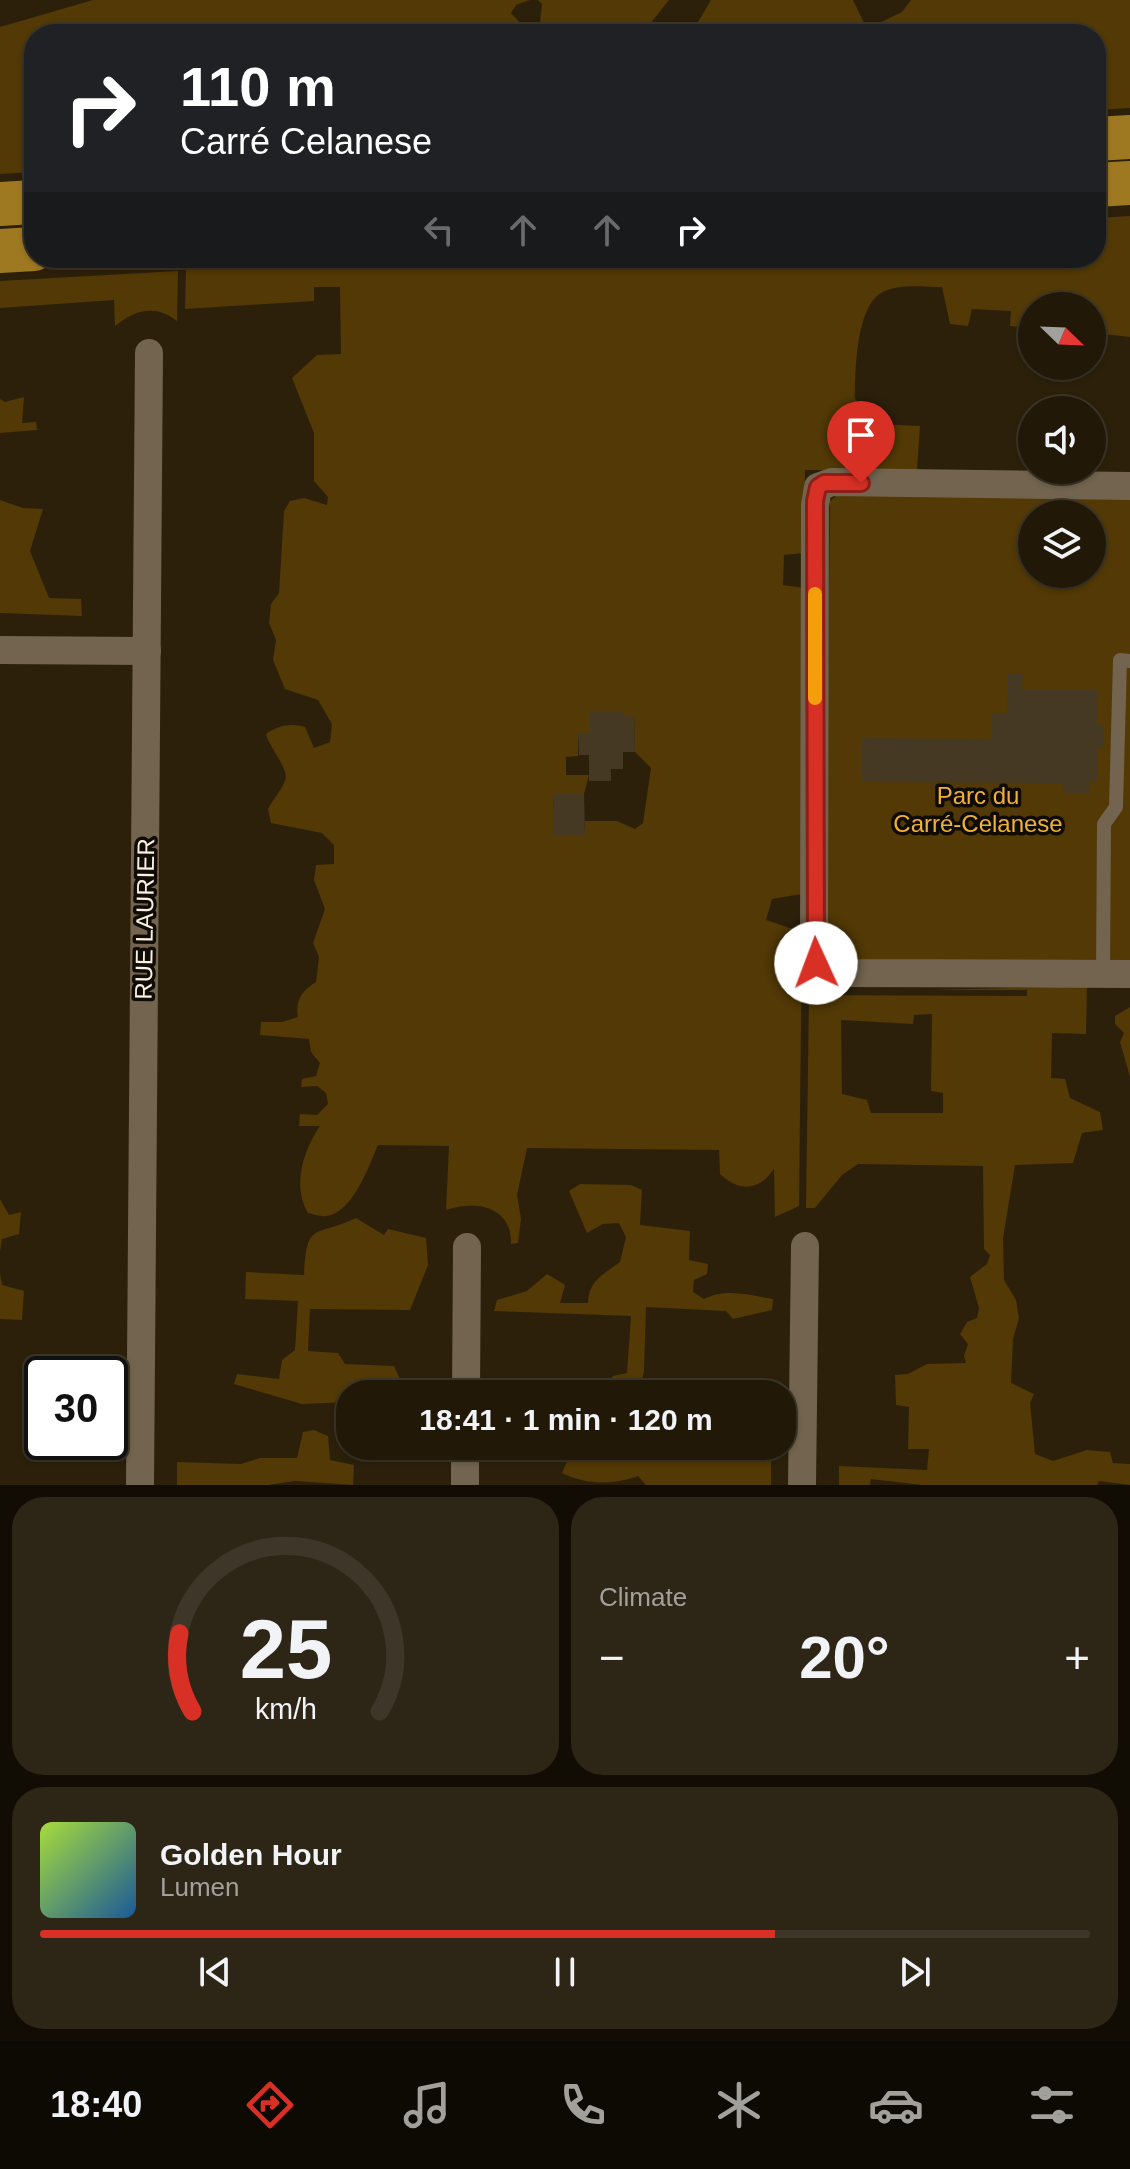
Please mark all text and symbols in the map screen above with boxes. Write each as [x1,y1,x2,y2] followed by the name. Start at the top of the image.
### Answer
[180,55,336,118] text: 110 m
[48,56,152,160] icon: right
[180,121,432,162] text: Carré Celanese
[417,208,461,252] icon: left
[501,208,545,252] icon: ahead
[585,208,629,252] icon: ahead
[669,208,713,252] icon: right
[1018,292,1106,380] north arrow
[1018,292,1106,588] map controls
[1018,396,1106,484] button: sound
[827,401,895,483] pin
[839,413,883,457] icon: arrive
[1018,500,1106,588] button: layers
[893,782,1063,837] park label: Parc du Carré-Celanese
[130,838,159,1000] street label: RUE LAURIER
[774,921,858,1005] position arrow
[24,1356,128,1460] speed limit sign: 30
[419,1403,713,1436] text: 18:41 · 1 min · 120 m
[599,1582,687,1612] text: Climate
[239,1603,332,1696] text: 25
[799,1624,890,1691] text: 20°
[599,1633,625,1682] text: −
[1064,1633,1090,1682] text: +
[255,1693,316,1725] text: km/h
[160,1838,342,1871] text: Golden Hour
[160,1872,240,1902] text: Lumen
[193,1950,237,1994] icon: previous
[543,1950,587,1994] icon: pause
[893,1950,937,1994] icon: next
[242,2077,298,2133] icon: directions
[399,2077,455,2133] icon: music
[555,2077,611,2133] icon: phone
[711,2077,767,2133] icon: climate
[868,2077,924,2133] icon: car
[1024,2077,1080,2133] icon: filters
[50,2084,142,2125] text: 18:40

